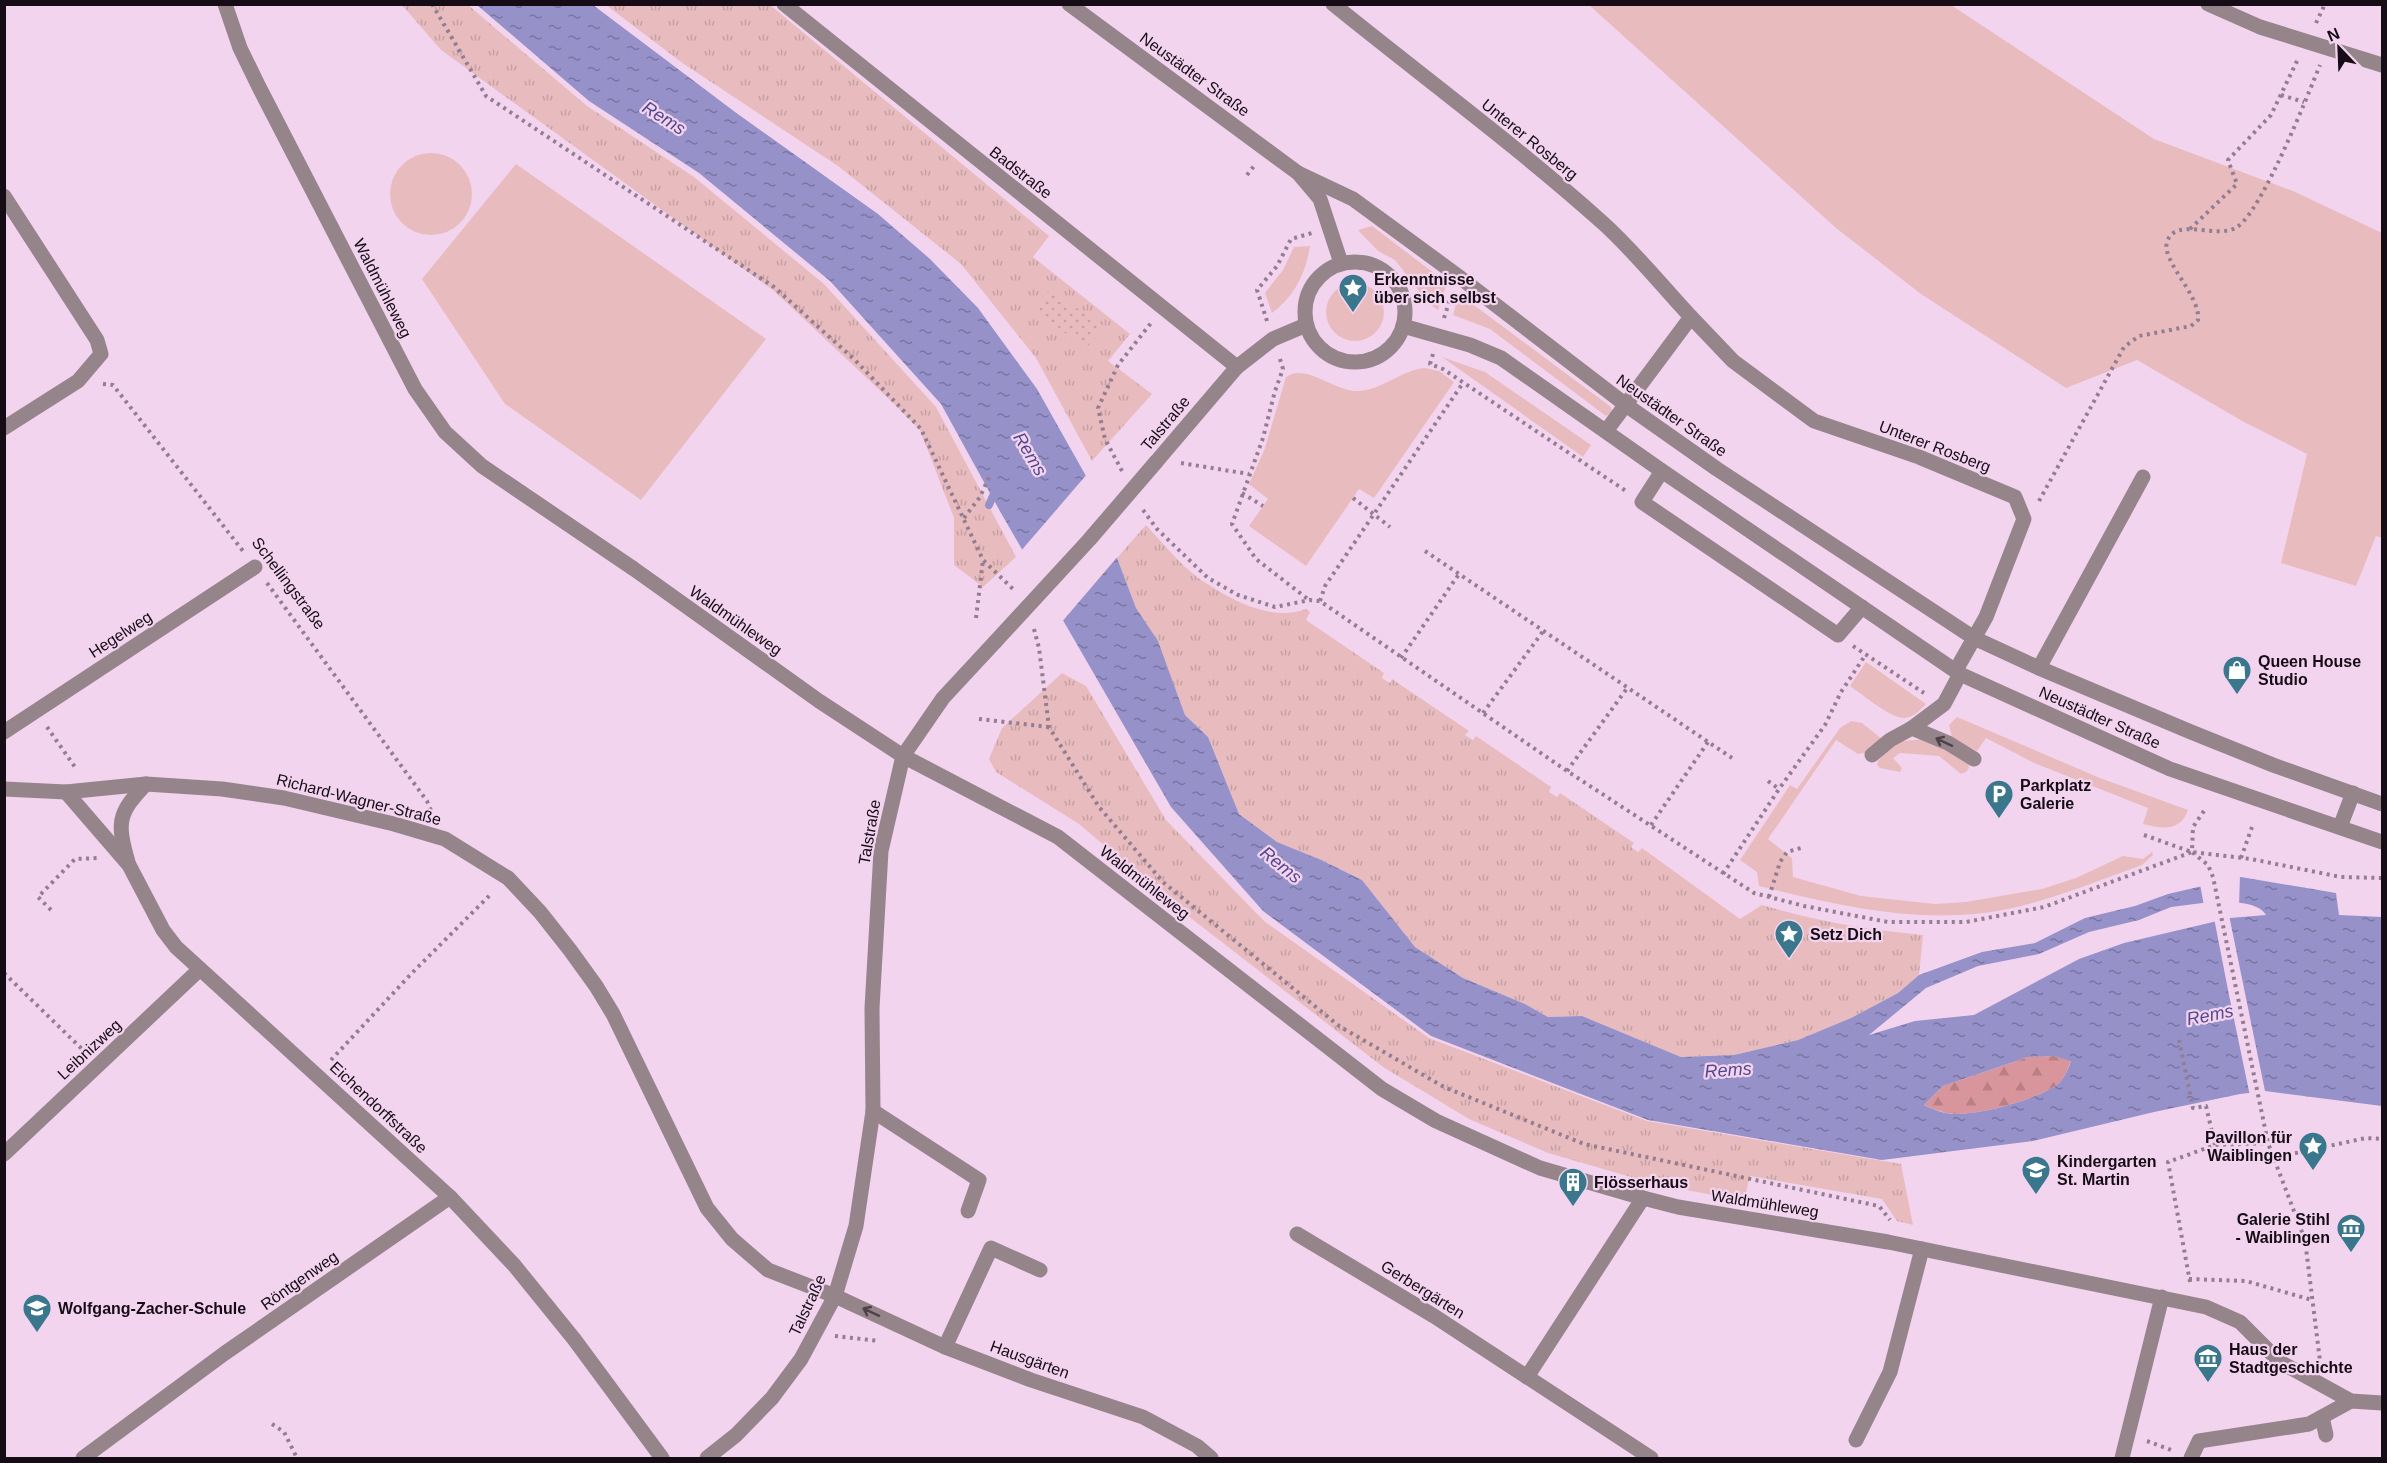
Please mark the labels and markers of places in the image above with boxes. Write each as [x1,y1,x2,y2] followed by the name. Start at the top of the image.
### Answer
[1374,271,1496,306] place label: Erkenntnisse über sich selbst
[1337,272,1369,314] place icon: Erkenntnisse über sich selbst
[2258,653,2361,688] place label: Queen House Studio
[2221,654,2253,696] shop icon: Queen House Studio
[2020,777,2091,812] place label: Parkplatz Galerie
[1983,778,2015,820] parking icon: Parkplatz Galerie
[1773,918,1805,960] place icon: Setz Dich
[1810,926,1882,943] place label: Setz Dich
[2205,1129,2292,1164] place label: Pavillon für Waiblingen
[2297,1130,2329,1172] place icon: Pavillon für Waiblingen
[2057,1153,2157,1188] place label: Kindergarten St. Martin
[2020,1154,2052,1196] school or university icon: Kindergarten St. Martin
[1557,1166,1589,1208] building icon: Flösserhaus
[1594,1174,1688,1191] place label: Flösserhaus
[2235,1211,2330,1246] place label: Galerie Stihl - Waiblingen
[2335,1212,2367,1254] museum icon: Galerie Stihl - Waiblingen
[21,1292,53,1334] school or university icon: Wolfgang-Zacher-Schule
[58,1300,246,1317] place label: Wolfgang-Zacher-Schule
[2229,1341,2353,1376] place label: Haus der Stadtgeschichte
[2192,1342,2224,1384] museum icon: Haus der Stadtgeschichte

